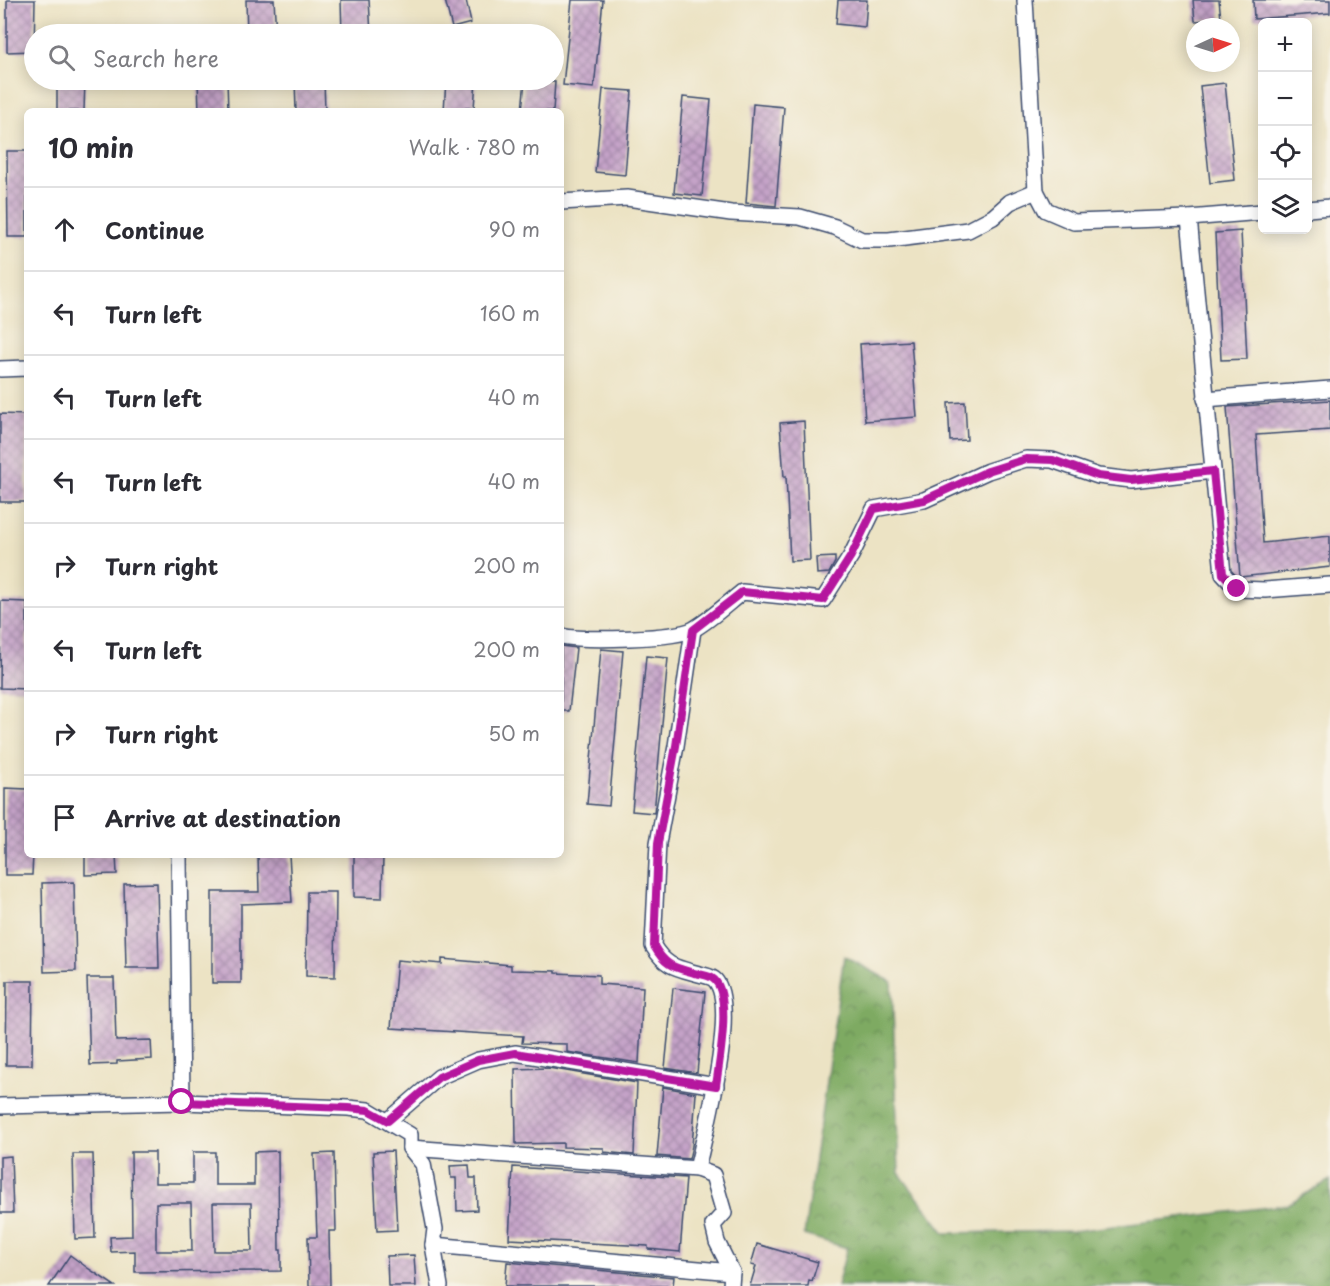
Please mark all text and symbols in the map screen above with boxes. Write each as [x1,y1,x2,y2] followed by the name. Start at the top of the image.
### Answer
[1186,18,1240,72] north arrow
[1258,18,1312,234] map controls
[1258,18,1312,72] button: +
[24,24,564,90] search box
[45,41,78,74] icon: search
[93,41,219,74] text: Search here
[1258,72,1312,126] button: −
[1258,126,1312,180] button: locate
[48,128,134,167] text: 10 min
[409,132,540,162] text: Walk · 780 m
[1258,180,1312,234] button: layers
[48,213,81,246] icon: ahead
[105,213,204,246] text: Continue
[489,214,540,244] text: 90 m
[48,297,81,330] icon: left
[105,297,202,330] text: Turn left
[480,298,540,328] text: 160 m
[48,381,81,414] icon: left
[105,381,202,414] text: Turn left
[488,382,540,412] text: 40 m
[48,465,81,498] icon: left
[105,465,202,498] text: Turn left
[488,466,540,496] text: 40 m
[48,549,81,582] icon: right
[105,549,218,582] text: Turn right
[473,550,540,580] text: 200 m
[1223,575,1249,601] route end
[48,633,81,666] icon: left
[105,633,202,666] text: Turn left
[473,634,540,664] text: 200 m
[48,717,81,750] icon: right
[105,717,218,750] text: Turn right
[488,718,540,748] text: 50 m
[48,801,81,834] icon: arrive
[105,801,341,834] text: Arrive at destination
[168,1088,194,1114] route start

